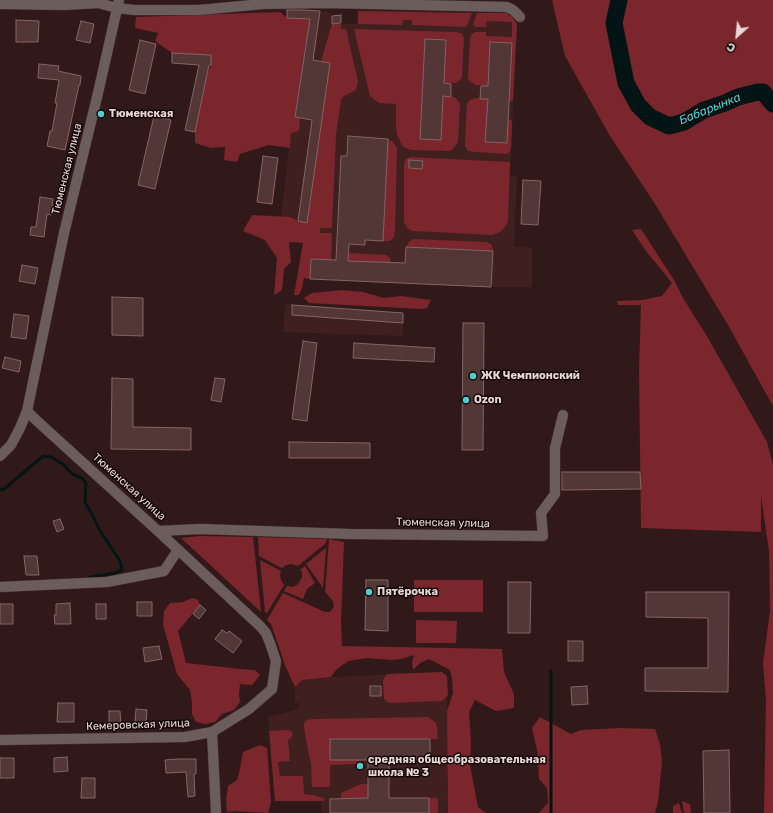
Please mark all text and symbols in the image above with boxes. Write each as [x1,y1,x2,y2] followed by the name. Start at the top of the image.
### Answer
[717,16,757,56] north arrow
[725,40,738,55] text: С
[677,90,743,128] water label: Бабарынка
[109,107,173,121] place label: Тюменская
[96,109,106,119] marker: Тюменская
[49,122,85,216] street label: Тюменская улица
[481,369,580,383] place label: ЖК Чемпионский
[468,371,478,381] marker: ЖК Чемпионский
[474,393,502,407] place label: Ozon
[461,395,471,405] marker: Ozon
[90,451,168,523] street label: Тюменская улица
[396,516,490,530] street label: Тюменская улица
[377,585,438,599] place label: Пятёрочка
[364,587,374,597] marker: Пятёрочка
[86,717,190,733] street label: Кемеровская улица
[368,753,546,779] place label: средняя общеобразовательная школа № 3
[355,761,365,771] marker: средняя общеобразовательная школа № 3

